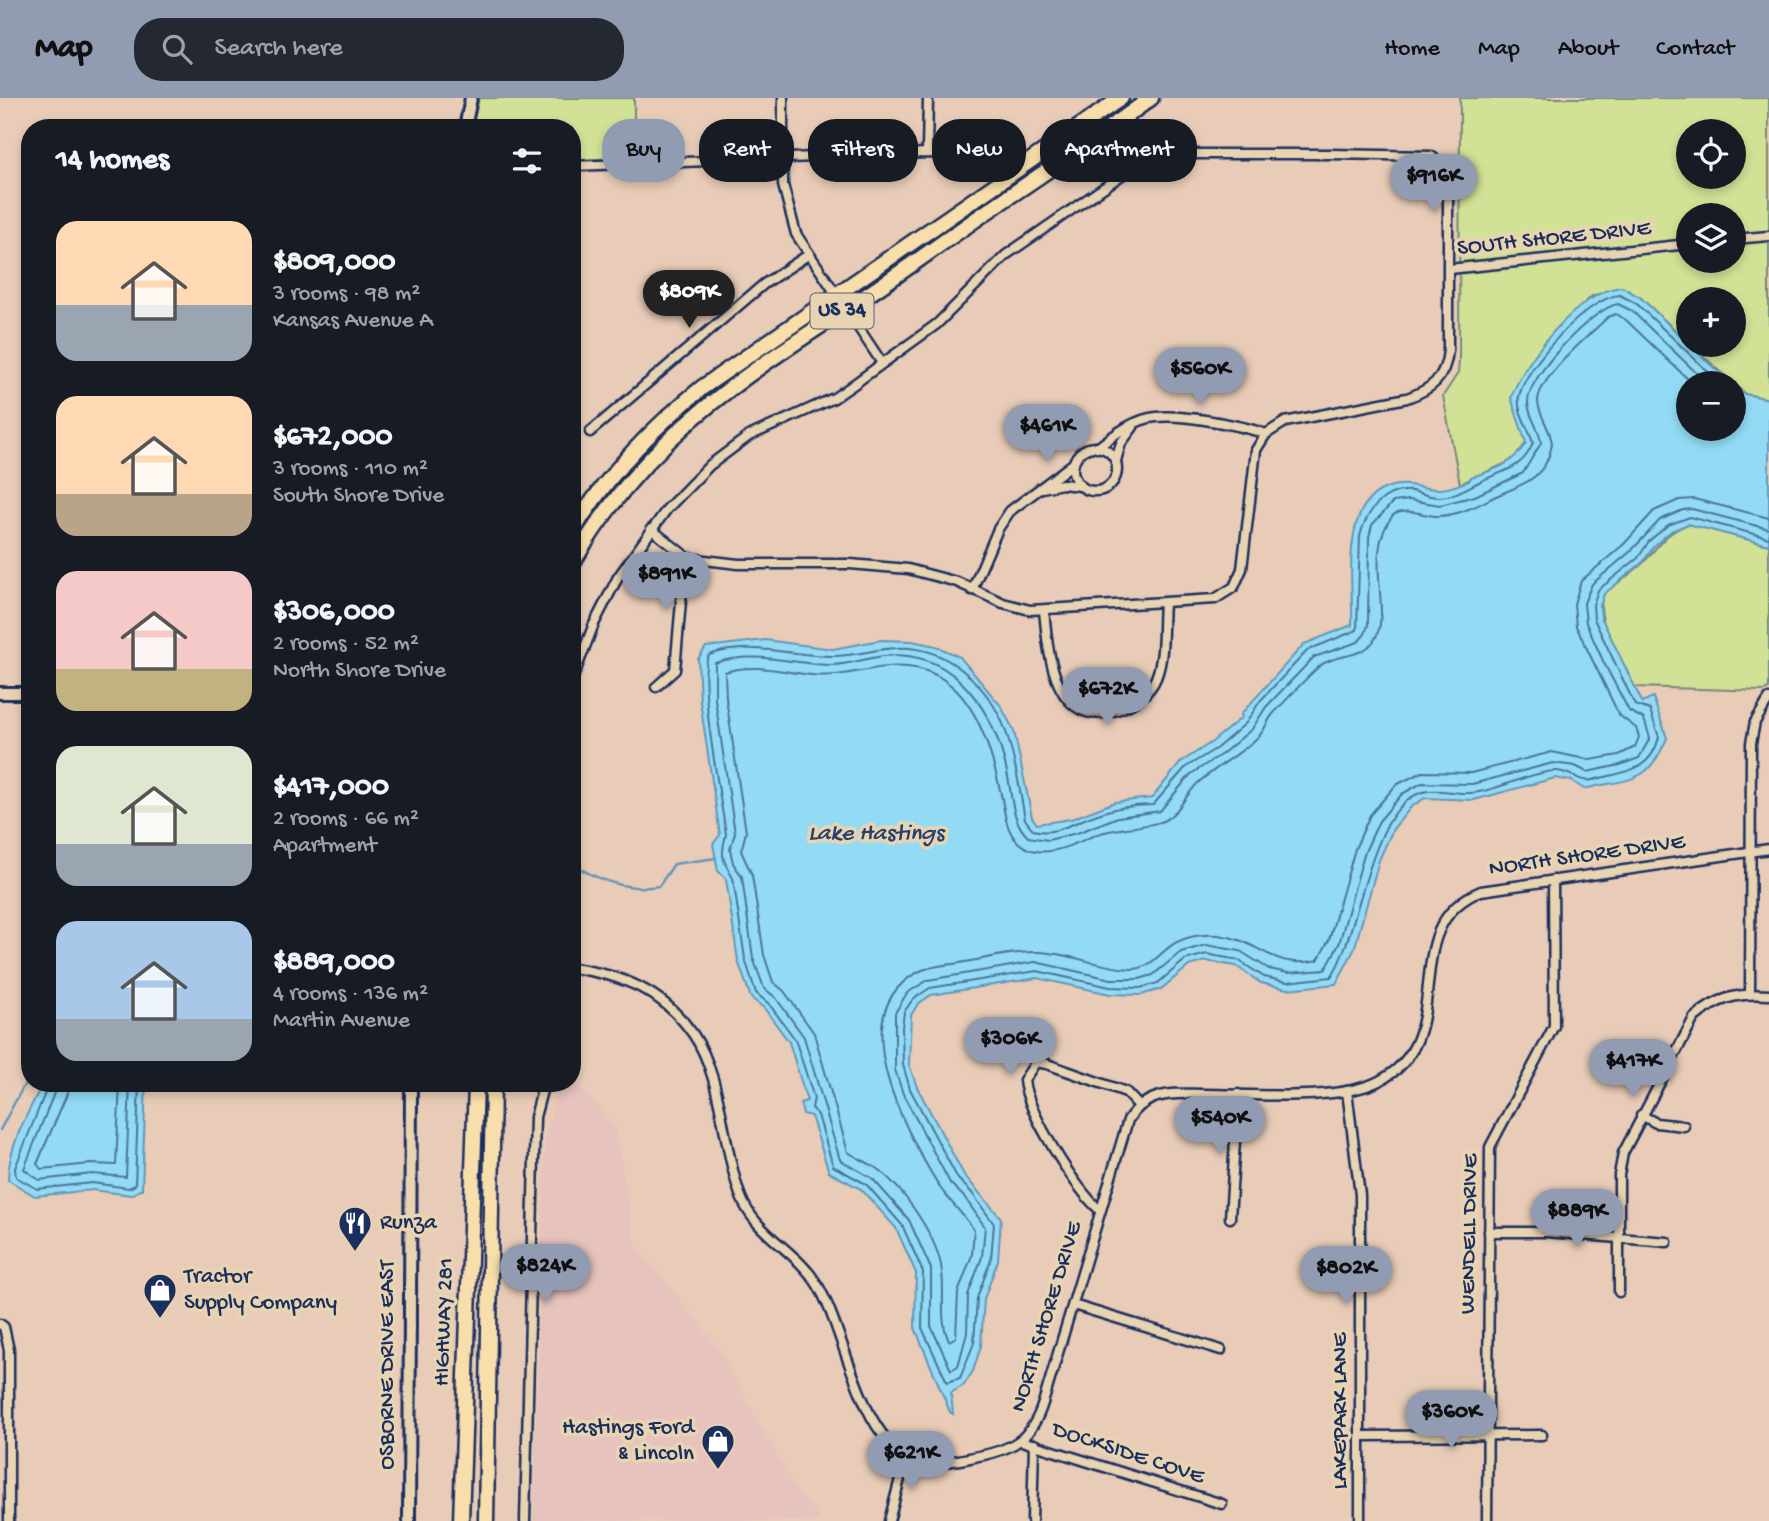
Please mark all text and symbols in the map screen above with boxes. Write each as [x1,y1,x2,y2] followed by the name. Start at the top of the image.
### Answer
[134,18,624,81] search box
[35,30,92,68] text: Map
[158,30,196,68] icon: search
[214,34,343,65] text: Search here
[1384,35,1440,64] text: Home
[1478,35,1520,64] text: Map
[1558,35,1618,64] text: About
[1656,35,1734,64] text: Contact
[602,119,685,182] chip: Buy
[699,119,794,182] chip: Rent
[808,119,918,182] chip: Filters
[932,119,1026,182] chip: New
[1040,119,1197,182] chip: Apartment
[1676,119,1746,441] map controls
[1676,119,1746,189] button: locate
[508,142,546,180] icon: filters
[56,144,169,179] text: 14 homes
[1385,155,1483,214] pin: $916K
[1406,163,1462,190] text: $916K
[1676,203,1746,273] button: layers
[1456,215,1654,263] street label: SOUTH SHORE DRIVE
[273,246,396,281] text: $809,000
[112,249,196,333] icon: home
[640,271,738,330] pin: $809K
[659,279,719,306] text: $809K
[273,281,420,308] text: 3 rooms · 98 m²
[1676,287,1746,357] button: +
[810,294,874,328] road number: US 34
[273,308,433,335] text: Kansas Avenue A
[1151,348,1249,407] pin: $560K
[1170,356,1230,383] text: $560K
[1676,371,1746,441] button: −
[998,404,1096,464] pin: $461K
[1020,413,1074,440] text: $461K
[273,421,393,456] text: $672,000
[112,424,196,508] icon: home
[273,456,428,483] text: 3 rooms · 110 m²
[273,483,444,510] text: South Shore Drive
[617,552,715,612] pin: $891K
[638,561,694,588] text: $891K
[273,596,395,631] text: $306,000
[112,599,196,683] icon: home
[273,631,419,658] text: 2 rooms · 52 m²
[273,658,446,685] text: North Shore Drive
[1058,668,1156,727] pin: $672K
[1078,676,1136,703] text: $672K
[273,771,389,806] text: $417,000
[112,774,196,858] icon: home
[273,806,419,833] text: 2 rooms · 66 m²
[808,820,946,849] water label: Lake Hastings
[1487,829,1688,883] street label: NORTH SHORE DRIVE
[273,833,377,860] text: Apartment
[273,946,395,981] text: $889,000
[112,949,196,1033] icon: home
[273,981,428,1008] text: 4 rooms · 136 m²
[273,1008,410,1035] text: Martin Avenue
[961,1018,1059,1077] pin: $306K
[980,1026,1040,1053] text: $306K
[1584,1040,1682,1099] pin: $417K
[1605,1048,1661,1075] text: $417K
[1171,1096,1269,1156] pin: $540K
[1190,1105,1250,1132] text: $540K
[1455,1152,1485,1314] street label: WENDELL DRIVE
[1528,1190,1626,1249] pin: $889K
[1547,1198,1607,1225] text: $889K
[336,1204,374,1253] restaurant icon: Runza
[380,1210,438,1237] place label: Runza
[1005,1217,1089,1415] street label: NORTH SHORE DRIVE
[496,1244,594,1304] pin: $824K
[1297,1246,1395,1306] pin: $802K
[516,1253,574,1280] text: $824K
[1316,1255,1376,1282] text: $802K
[429,1257,461,1387] street label: HIGHWAY 281
[375,1259,402,1470] street label: OSBORNE DRIVE EAST
[182,1264,337,1317] place label: Tractor Supply Company
[141,1271,179,1320] shop icon: Tractor Supply Company
[1328,1331,1355,1489] street label: LAKEPARK LANE
[1402,1390,1500,1450] pin: $360K
[1421,1399,1481,1426] text: $360K
[562,1415,696,1468] place label: Hastings Ford & Lincoln
[1047,1416,1209,1492] street label: DOCKSIDE COVE
[699,1422,737,1471] shop icon: Hastings Ford & Lincoln
[862,1432,960,1491] pin: $621K
[883,1440,939,1467] text: $621K

